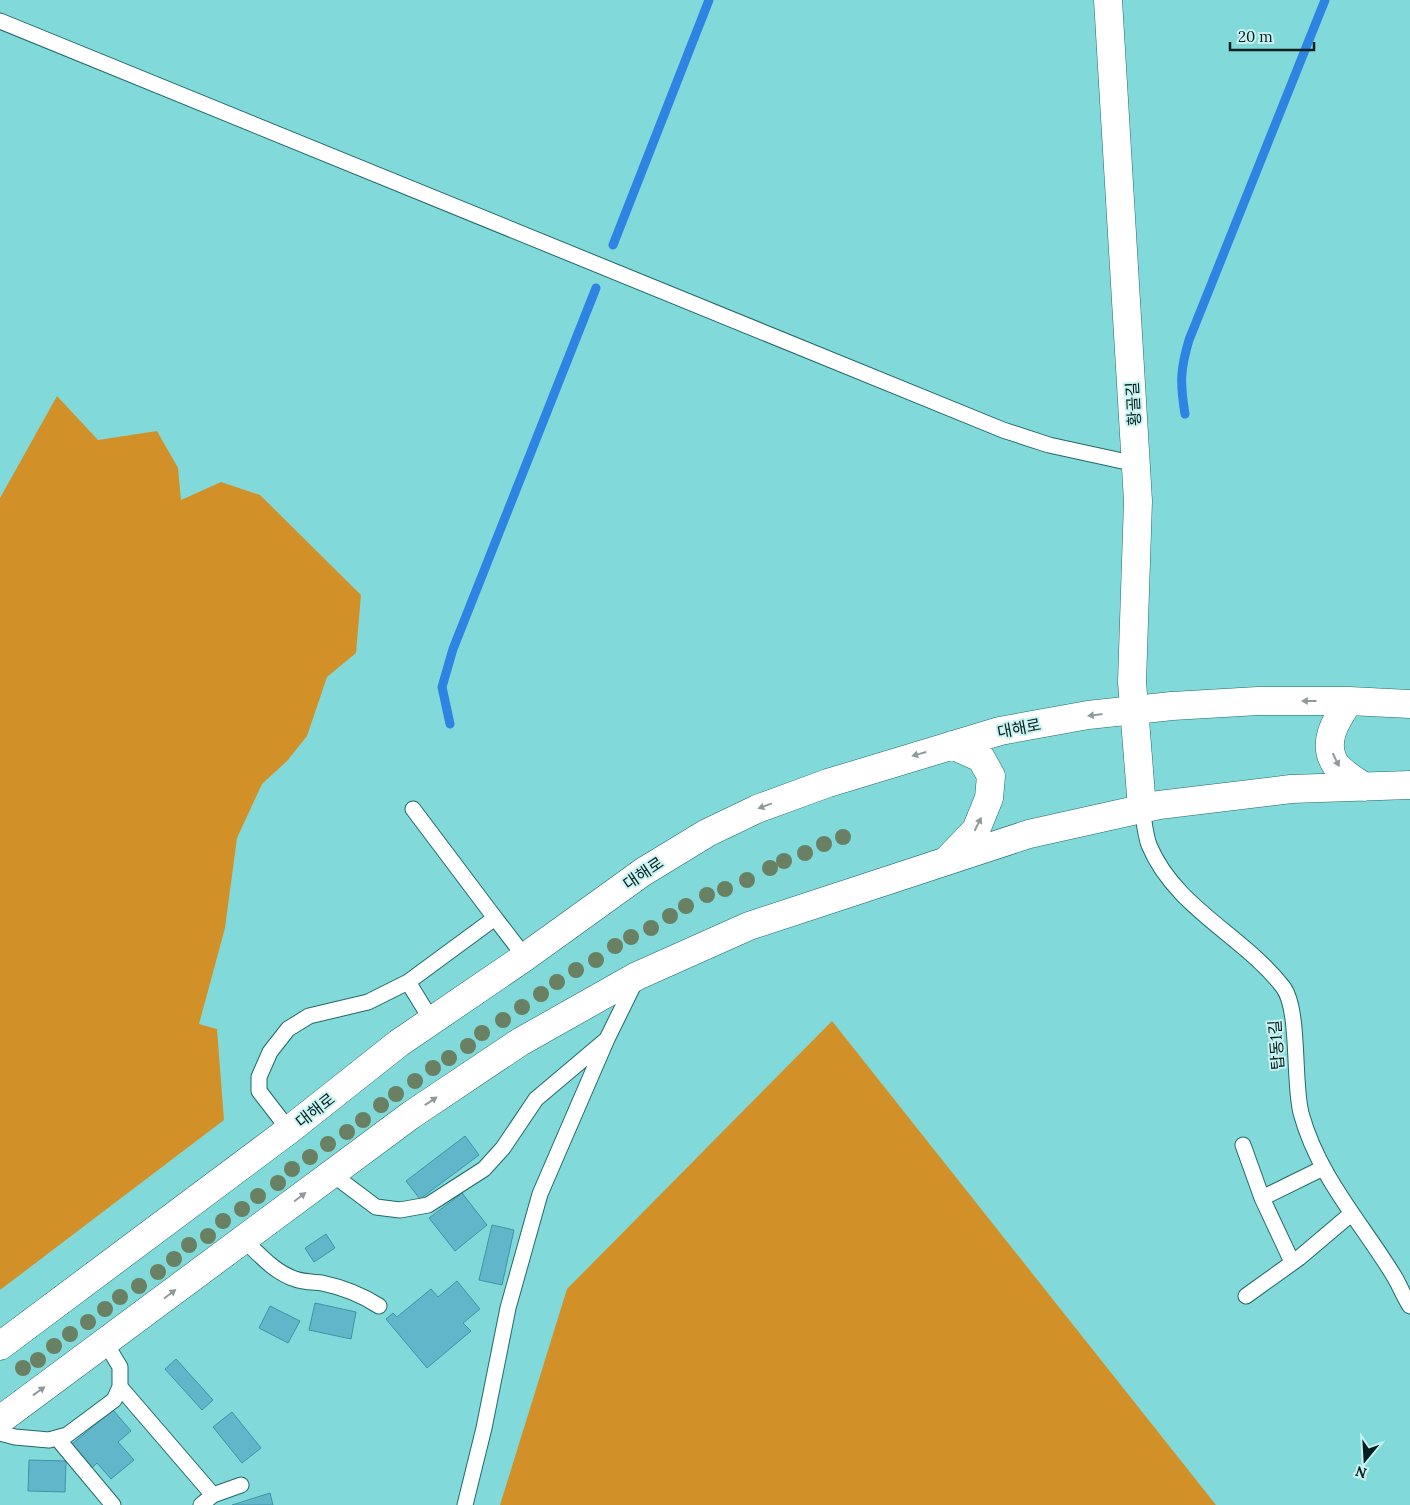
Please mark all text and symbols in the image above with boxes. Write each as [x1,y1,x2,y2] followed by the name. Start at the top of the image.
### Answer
[1230,20,1314,52] scale bar
[1238,27,1273,46] text: 20 m
[1122,381,1144,427] street label: 황골길
[1301,697,1317,705] one-way arrow
[1086,711,1102,719] one-way arrow
[995,714,1043,742] street label: 대해로
[912,751,927,759] one-way arrow
[1332,753,1340,768] one-way arrow
[757,802,772,810] one-way arrow
[974,817,982,831] one-way arrow
[619,852,667,894] street label: 대해로
[1264,1019,1288,1071] street label: 탑동1길
[291,1088,339,1131] street label: 대해로
[425,1097,438,1106] one-way arrow
[293,1192,307,1202] one-way arrow
[163,1289,177,1299] one-way arrow
[32,1386,46,1396] one-way arrow
[1340,1435,1390,1485] north arrow
[1353,1462,1369,1483] text: N

